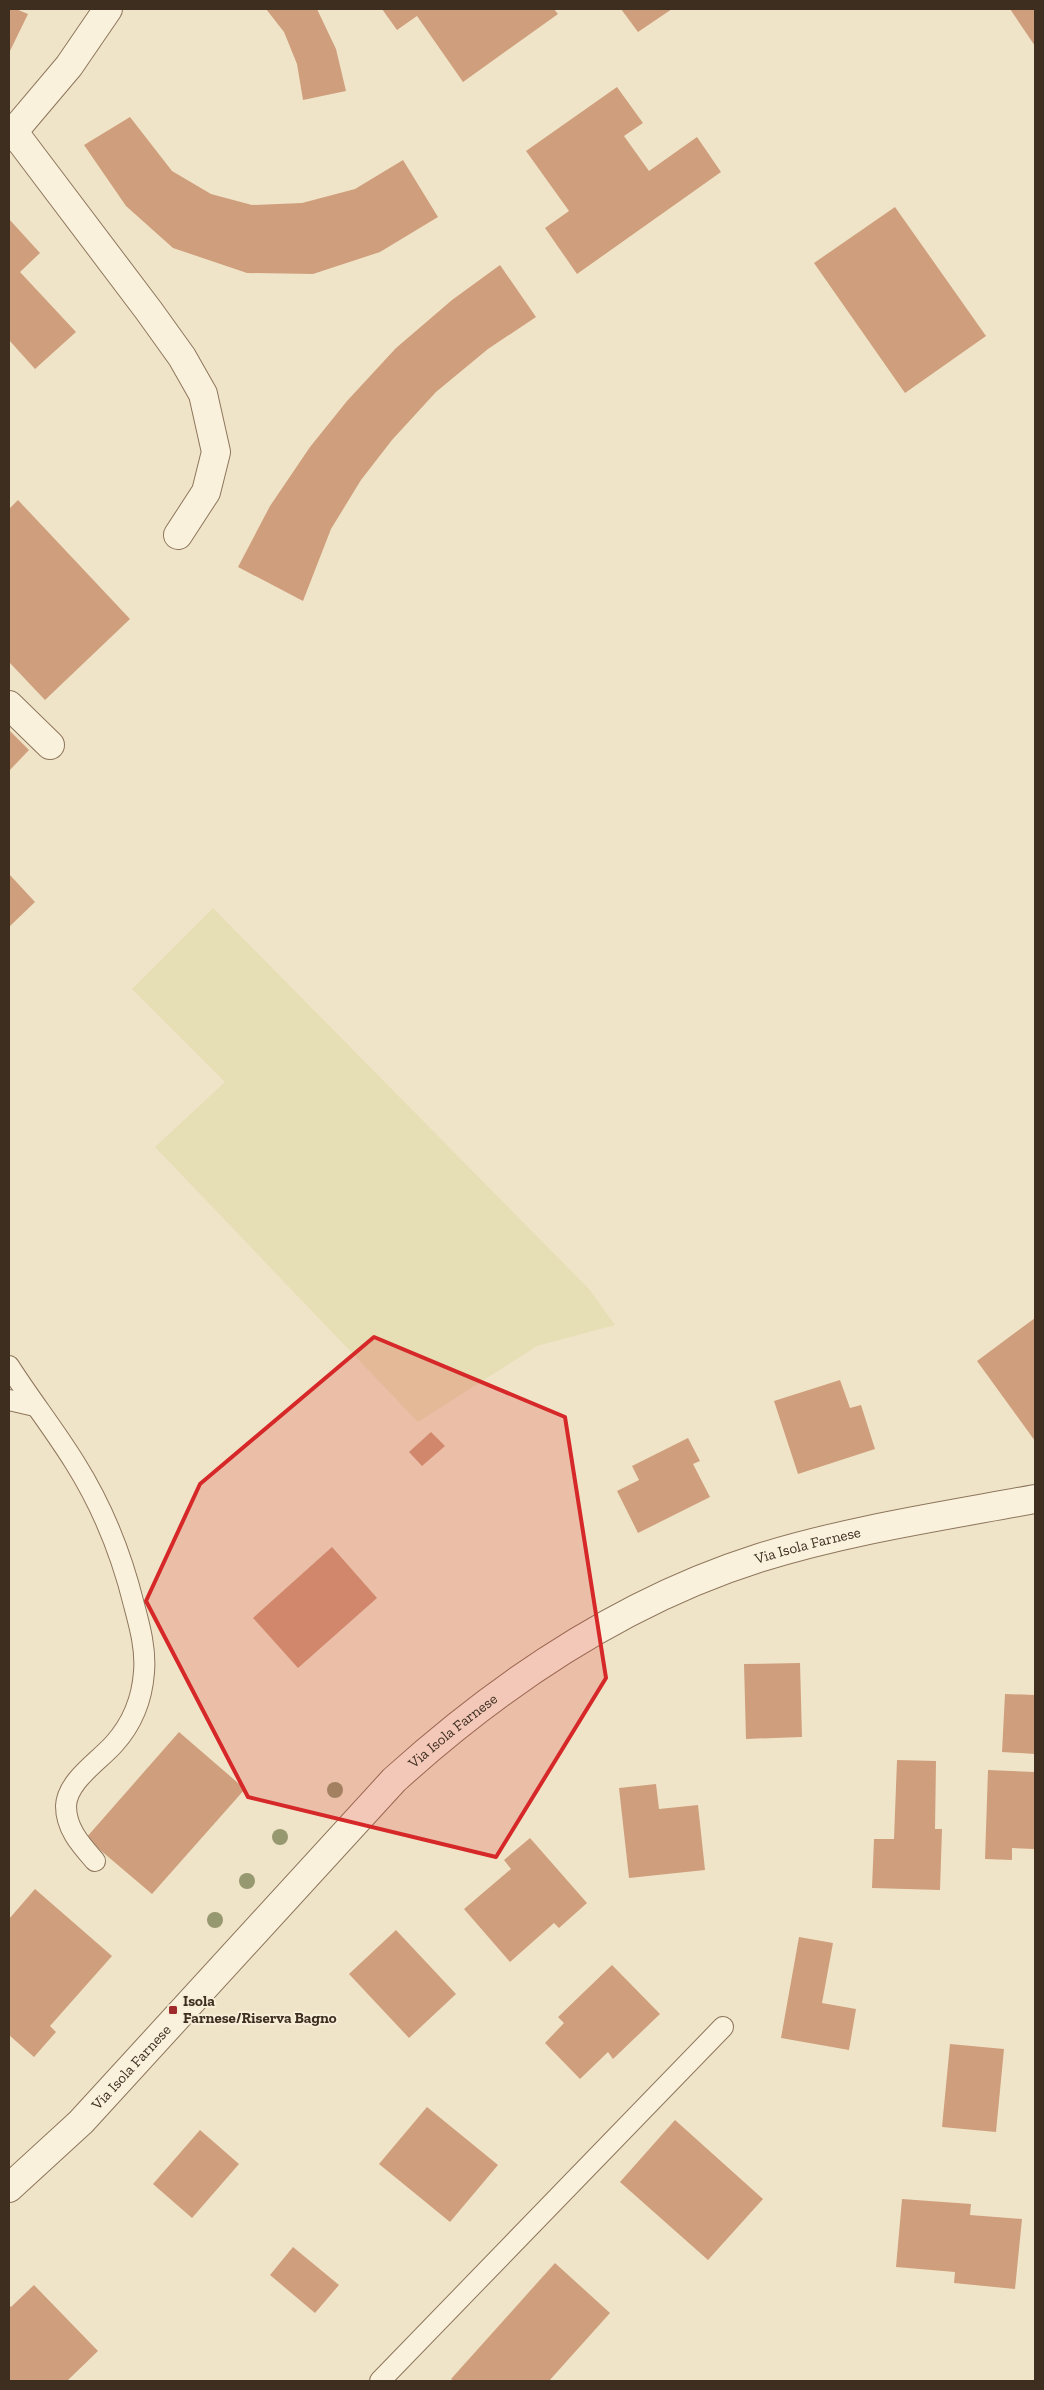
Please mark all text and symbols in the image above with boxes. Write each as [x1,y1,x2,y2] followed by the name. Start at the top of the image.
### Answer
[751,1523,862,1568] street label: Via Isola Farnese
[404,1690,501,1773] street label: Via Isola Farnese
[183,1992,337,2027] place label: Isola Farnese/Riserva Bagno
[167,2004,179,2016] marker: Isola Farnese/Riserva Bagno
[87,2021,175,2114] street label: Via Isola Farnese

